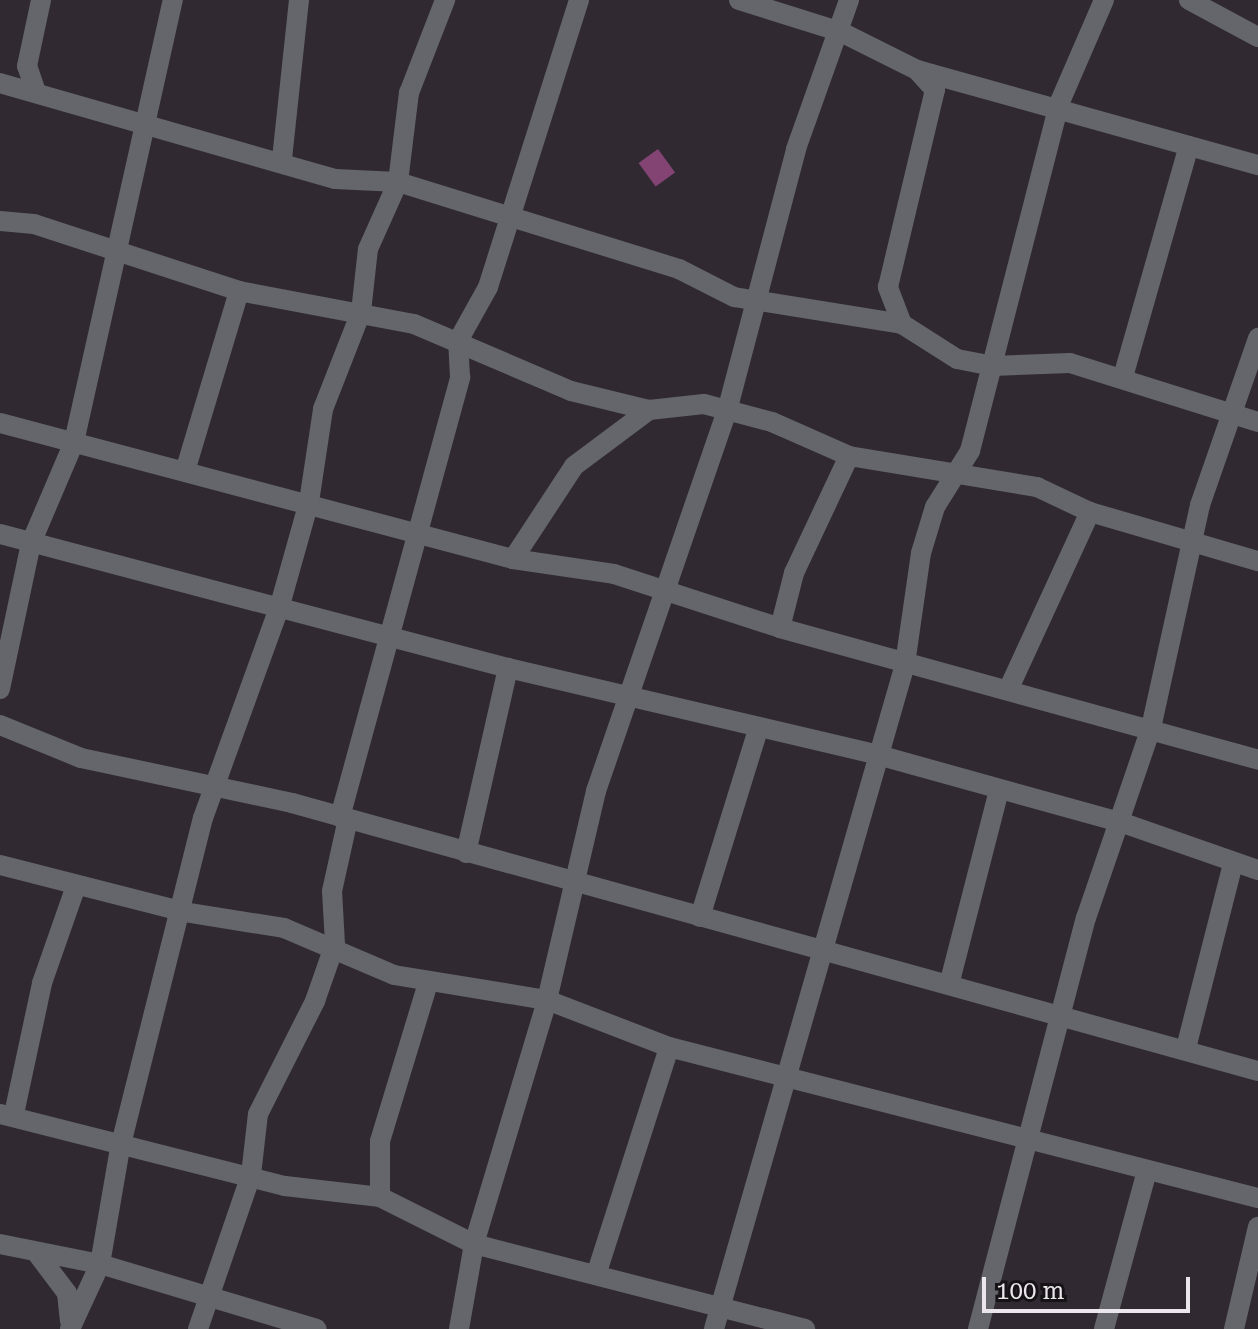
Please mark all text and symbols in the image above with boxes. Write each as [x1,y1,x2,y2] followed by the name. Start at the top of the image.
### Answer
[986,1261,1194,1311] scale bar
[996,1277,1064,1305] text: 100 m

